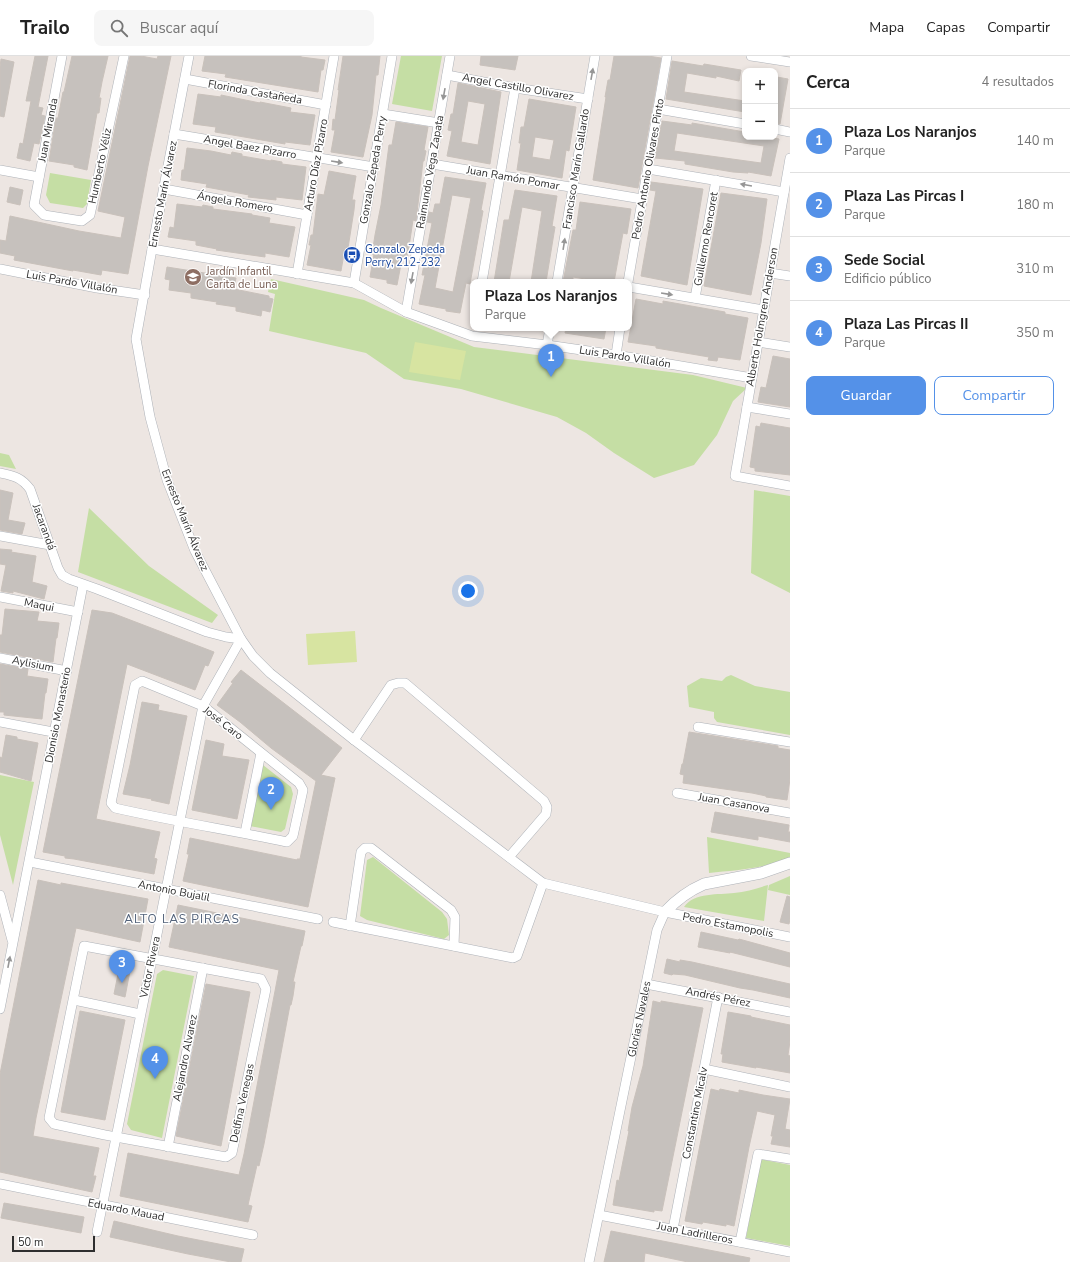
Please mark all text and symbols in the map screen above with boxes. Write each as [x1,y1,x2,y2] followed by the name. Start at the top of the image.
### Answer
[94,10,374,46] search box
[20,15,70,41] text: Trailo
[108,17,130,39] icon: search
[140,18,218,38] text: Buscar aquí
[869,18,904,37] text: Mapa
[926,18,965,37] text: Capas
[987,18,1050,37] text: Compartir
[589,68,595,80] one-way arrow
[742,68,778,140] map controls
[742,68,778,104] button: +
[461,70,575,104] street label: Angel Castillo Olivarez
[806,71,850,94] text: Cerca
[982,73,1054,91] text: 4 resultados
[207,76,303,108] street label: Florinda Castañeda
[441,88,447,101] one-way arrow
[34,97,62,164] street label: Juan Miranda
[628,97,668,241] street label: Pedro Antonio Olivares Pinto
[742,104,778,140] button: −
[559,108,593,230] street label: Francisco Marín Gallardo
[413,114,447,230] street label: Raimundo Vega Zapata
[356,115,390,225] street label: Gonzalo Zepeda Perry
[300,117,332,213] street label: Arturo Díaz Pizarro
[844,122,976,142] text: Plaza Los Naranjos
[85,127,115,205] street label: Humberto Véliz
[202,131,298,163] street label: Angel Baez Pizarro
[815,132,823,150] text: 1
[1016,132,1054,150] text: 140 m
[144,139,181,249] street label: Ernesto Marín Álvarez
[844,142,885,160] text: Parque
[331,159,343,165] one-way arrow
[464,162,561,194] street label: Juan Ramón Pomar
[739,182,752,188] one-way arrow
[844,186,964,206] text: Plaza Las Pircas I
[196,187,274,216] street label: Ángela Romero
[690,191,722,287] street label: Guillermo Rencoret
[815,196,823,214] text: 2
[1016,196,1054,214] text: 180 m
[844,206,885,224] text: Parque
[561,237,567,250] one-way arrow
[365,242,445,270] place label: Gonzalo Zepeda Perry, 212-232
[342,245,362,265] bus stop icon: Gonzalo Zepeda Perry, 212-232
[742,246,782,388] street label: Alberto Holmgren Anderson
[844,250,925,270] text: Sede Social
[815,260,823,278] text: 3
[1016,260,1054,278] text: 310 m
[205,264,277,292] place label: Jardín Infantil Carita de Luna
[25,267,119,297] street label: Luis Pardo Villalón
[183,267,203,287] school or university icon: Jardín Infantil Carita de Luna
[844,270,931,288] text: Edificio público
[409,272,415,284] one-way arrow
[470,279,632,331] popup
[485,286,617,306] text: Plaza Los Naranjos
[661,291,674,297] one-way arrow
[485,306,526,324] text: Parque
[844,314,968,334] text: Plaza Las Pircas II
[815,324,823,342] text: 4
[1016,324,1054,342] text: 350 m
[844,334,885,352] text: Parque
[578,342,672,372] street label: Luis Pardo Villalón
[538,344,564,377] pin: 1
[806,376,926,415] button: Guardar
[934,376,1054,415] button: Compartir
[158,466,213,573] street label: Ernesto Marín Álvarez
[28,501,59,552] street label: Jacarandá
[458,581,478,601] your location
[23,595,55,615] street label: Maqui
[11,653,55,675] street label: Aylisium
[41,666,75,764] street label: Dionisio Monasterio
[199,702,246,743] street label: José Caro
[258,777,284,810] pin: 2
[696,789,771,817] street label: Juan Casanova
[137,877,212,905] street label: Antonio Bujalil
[681,909,775,941] street label: Pedro Estamopolis
[124,911,240,927] district label: ALTO LAS PIRCAS
[136,934,164,1000] street label: Victor Rivera
[109,950,135,983] pin: 3
[6,956,12,968] one-way arrow
[624,980,654,1059] street label: Glorias Navales
[684,983,752,1011] street label: Andrés Pérez
[169,1013,201,1103] street label: Alejandro Alvarez
[142,1046,168,1079] pin: 4
[226,1062,258,1144] street label: Delfina Venegas
[679,1065,711,1160] street label: Constantino Micalv
[86,1195,166,1225] street label: Eduardo Mauad
[655,1218,734,1248] street label: Juan Ladrilleros
[12,1234,95,1253] scale bar
[18,1235,43,1250] text: 50 m

